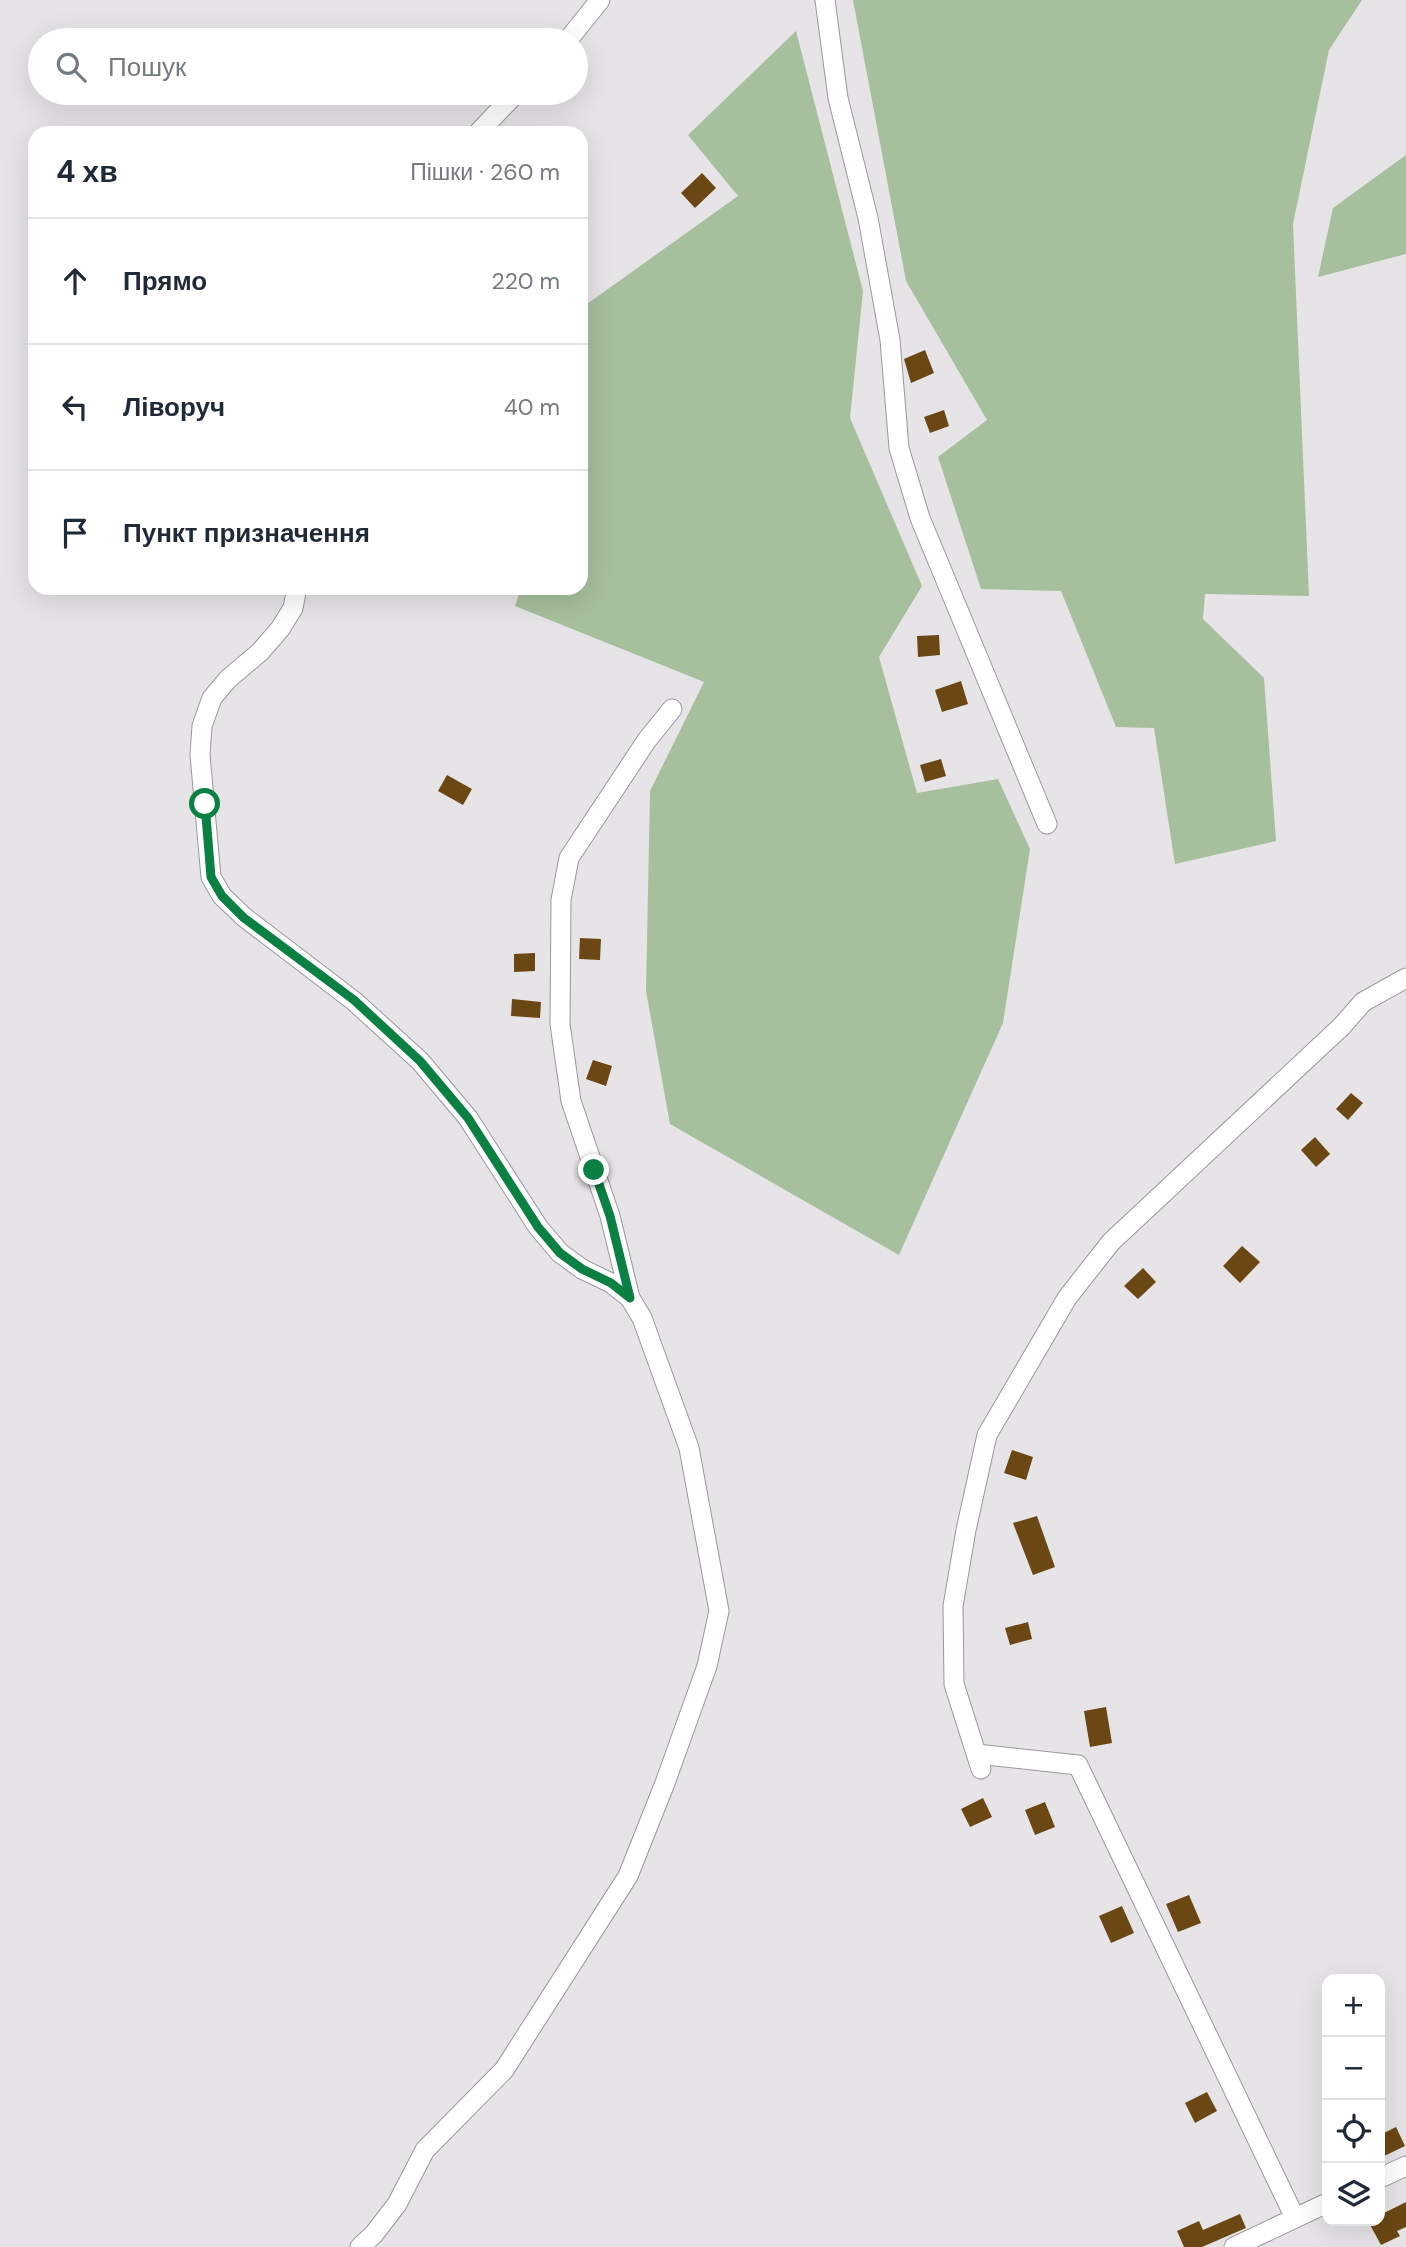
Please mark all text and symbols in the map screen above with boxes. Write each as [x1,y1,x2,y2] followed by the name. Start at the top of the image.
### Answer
[28,28,588,105] search box
[52,48,90,86] icon: search
[108,50,186,84] text: Пошук
[56,152,118,191] text: 4 хв
[410,157,560,187] text: Пішки · 260 m
[56,262,94,300] icon: ahead
[123,264,207,298] text: Прямо
[491,266,560,296] text: 220 m
[56,388,94,426] icon: left
[123,390,225,424] text: Ліворуч
[504,392,560,422] text: 40 m
[56,514,94,552] icon: arrive
[123,516,370,550] text: Пункт призначення
[189,788,220,819] route start
[578,1154,609,1185] route end
[1322,1974,1385,2226] map controls
[1322,1974,1385,2037] button: +
[1322,2037,1385,2100] button: −
[1322,2100,1385,2163] button: locate
[1322,2163,1385,2226] button: layers

